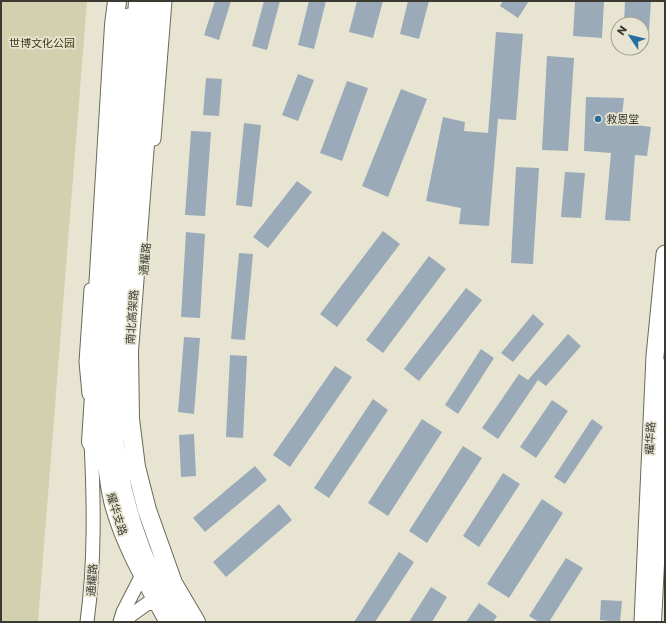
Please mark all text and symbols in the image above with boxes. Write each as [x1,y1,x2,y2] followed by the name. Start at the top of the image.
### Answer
[610,16,650,56] north arrow
[613,22,631,38] text: N
[9,35,75,51] park label: 世博文化公园
[606,111,639,127] place label: 救恩堂
[593,114,603,124] marker: 救恩堂
[136,242,154,276] street label: 通耀路
[122,289,142,345] street label: 南北高架路
[641,421,659,455] street label: 耀华路
[103,491,131,537] street label: 耀华支路
[83,563,101,597] street label: 通耀路

